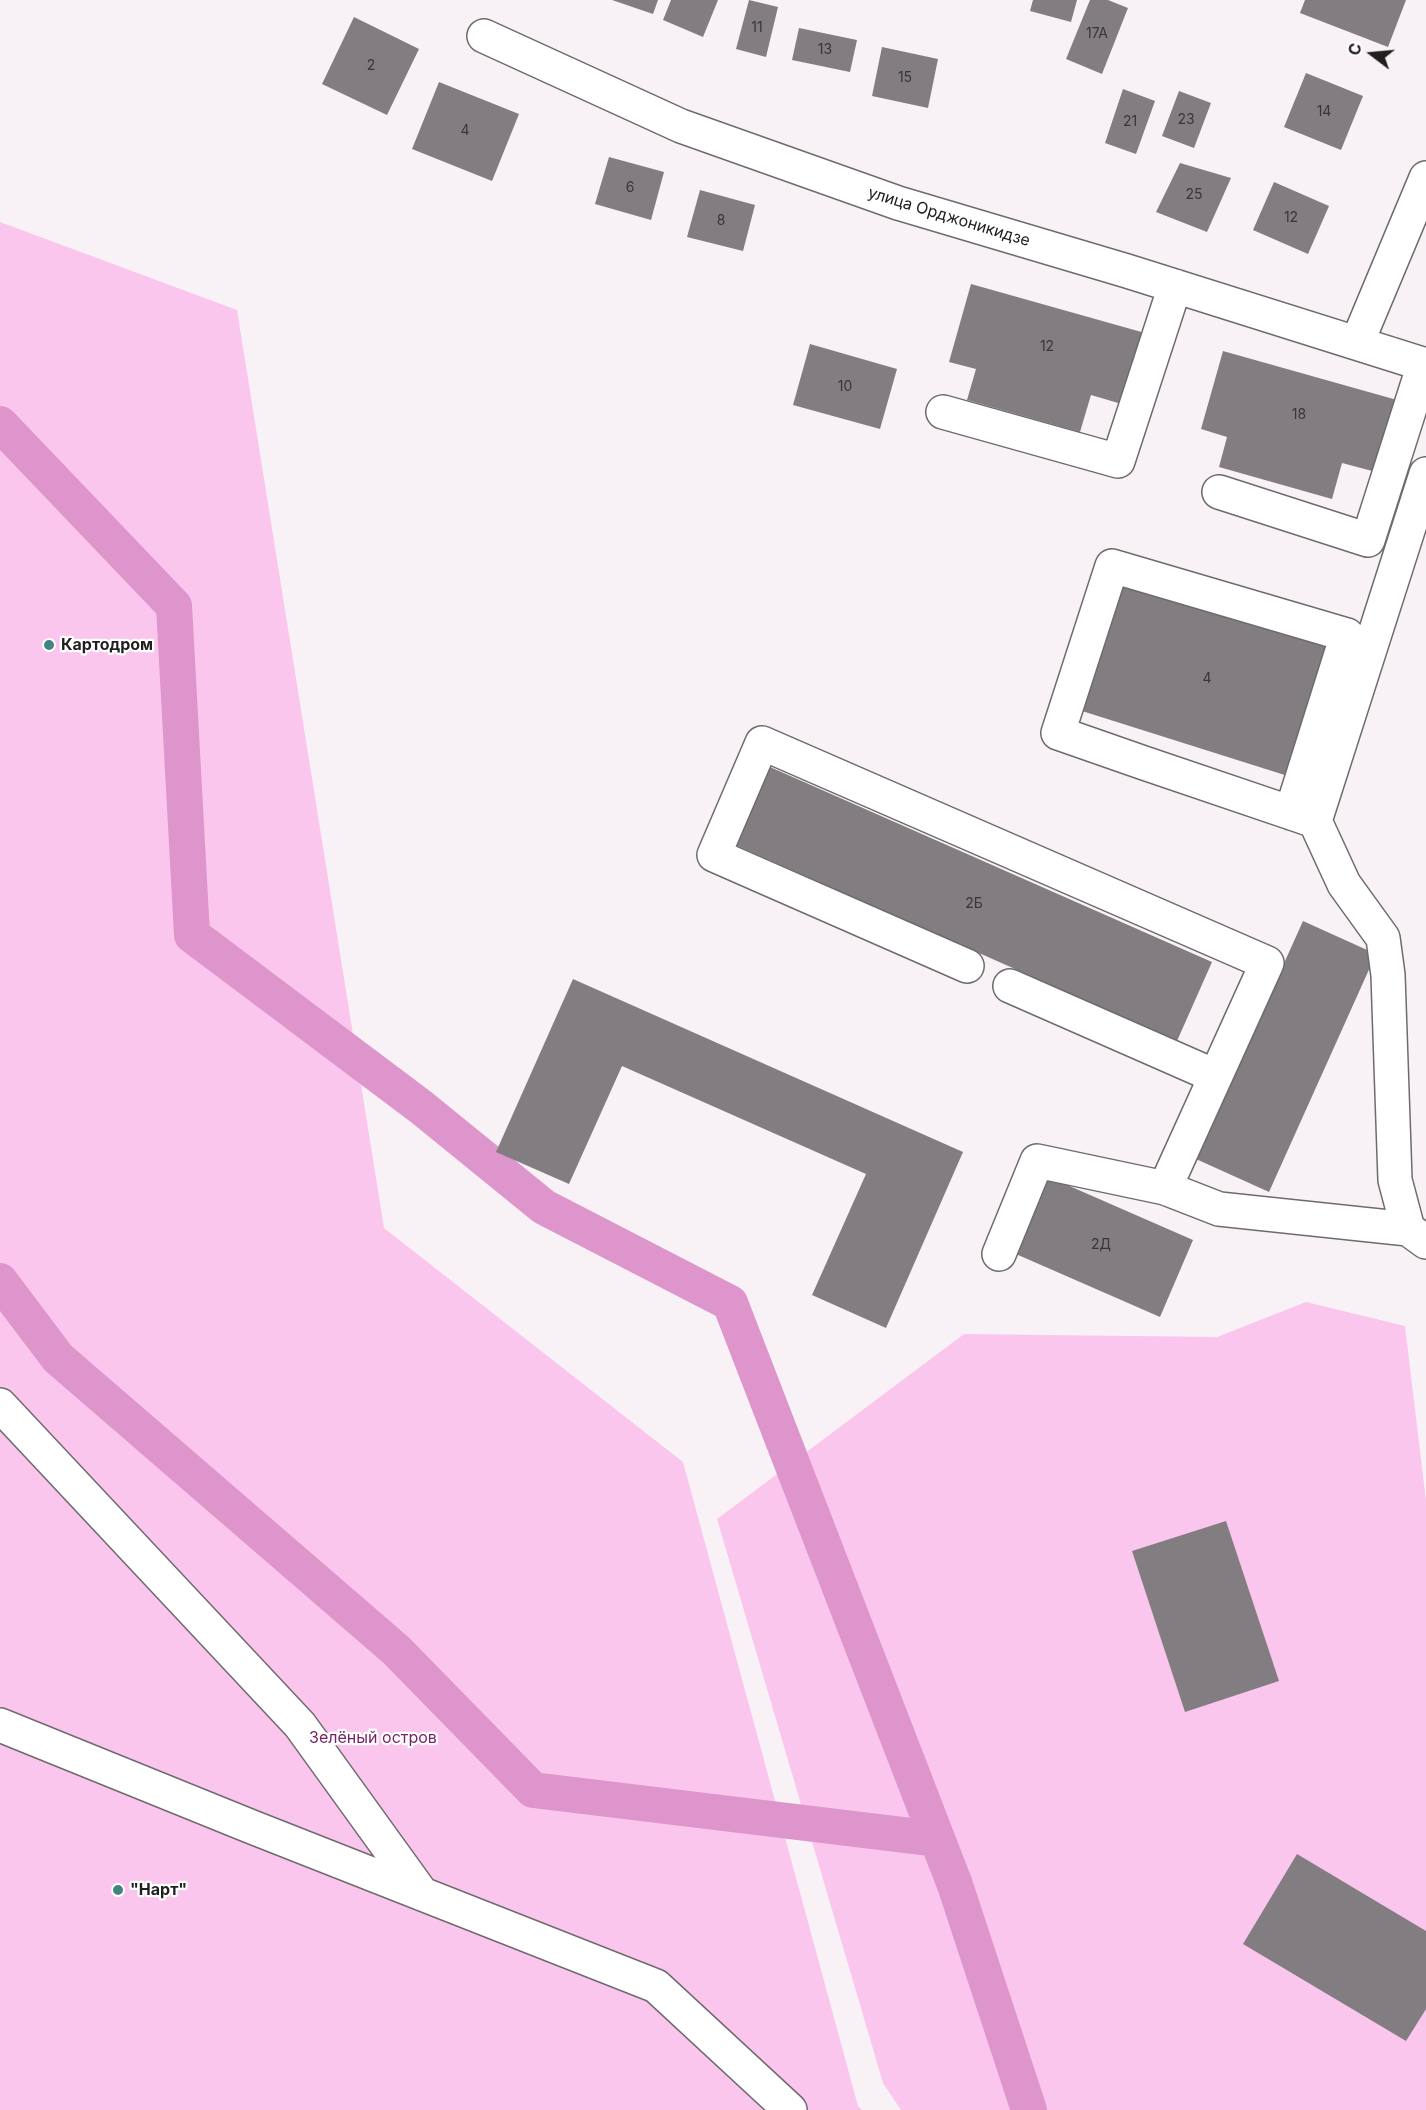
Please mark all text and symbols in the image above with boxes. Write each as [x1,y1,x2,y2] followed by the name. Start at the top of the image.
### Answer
[751,20,763,36] house number: 11
[1342,24,1402,84] north arrow
[1086,26,1108,42] house number: 17А
[1343,41,1366,57] text: С
[818,42,832,58] house number: 13
[367,58,375,74] house number: 2
[898,70,912,86] house number: 15
[1317,104,1331,120] house number: 14
[1177,112,1195,128] house number: 23
[1123,114,1137,130] house number: 21
[460,123,470,139] house number: 4
[626,180,634,196] house number: 6
[866,183,1032,251] street label: улица Орджоникидзе
[1185,187,1203,203] house number: 25
[1284,210,1298,226] house number: 12
[717,213,725,229] house number: 8
[1040,339,1054,355] house number: 12
[838,379,852,395] house number: 10
[1292,407,1306,423] house number: 18
[61,635,153,655] place label: Картодром
[42,638,56,652] marker: Картодром
[1202,671,1212,687] house number: 4
[965,896,983,912] house number: 2Б
[1091,1237,1111,1253] house number: 2Д
[309,1728,437,1748] park label: Зелёный остров
[130,1880,187,1900] place label: "Нарт"
[111,1883,125,1897] marker: "Нарт"

